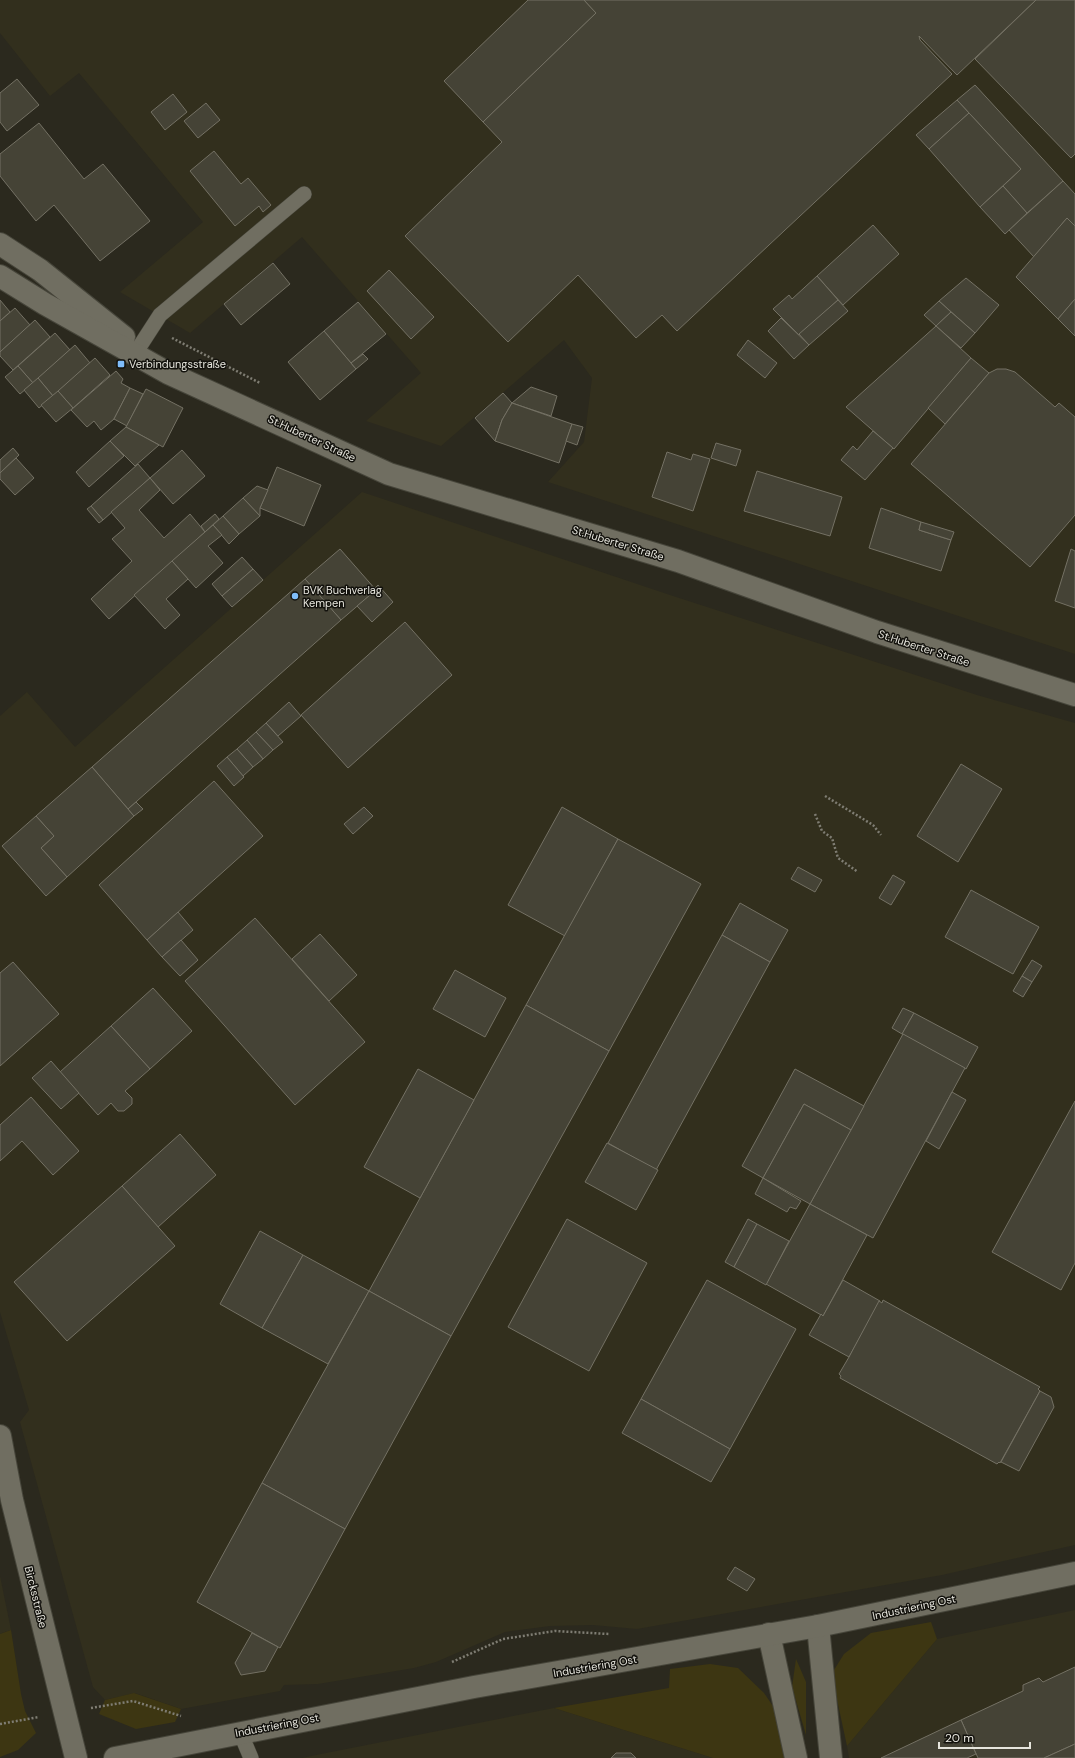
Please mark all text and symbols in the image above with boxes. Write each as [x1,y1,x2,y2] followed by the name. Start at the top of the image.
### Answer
[129,357,226,371] place label: Verbindungsstraße
[116,359,126,369] marker: Verbindungsstraße
[266,411,358,465] street label: St.Huberter Straße
[570,522,666,564] street label: St.Huberter Straße
[303,583,382,610] place label: BVK Buchverlag Kempen
[290,591,300,601] marker: BVK Buchverlag Kempen
[876,627,972,669] street label: St.Huberter Straße
[22,1565,50,1629] street label: Bircksstraße
[871,1591,957,1623] street label: Industriering Ost
[552,1652,638,1680] street label: Industriering Ost
[234,1710,320,1740] street label: Industriering Ost
[939,1724,1030,1750] scale bar
[945,1730,974,1746] text: 20 m

